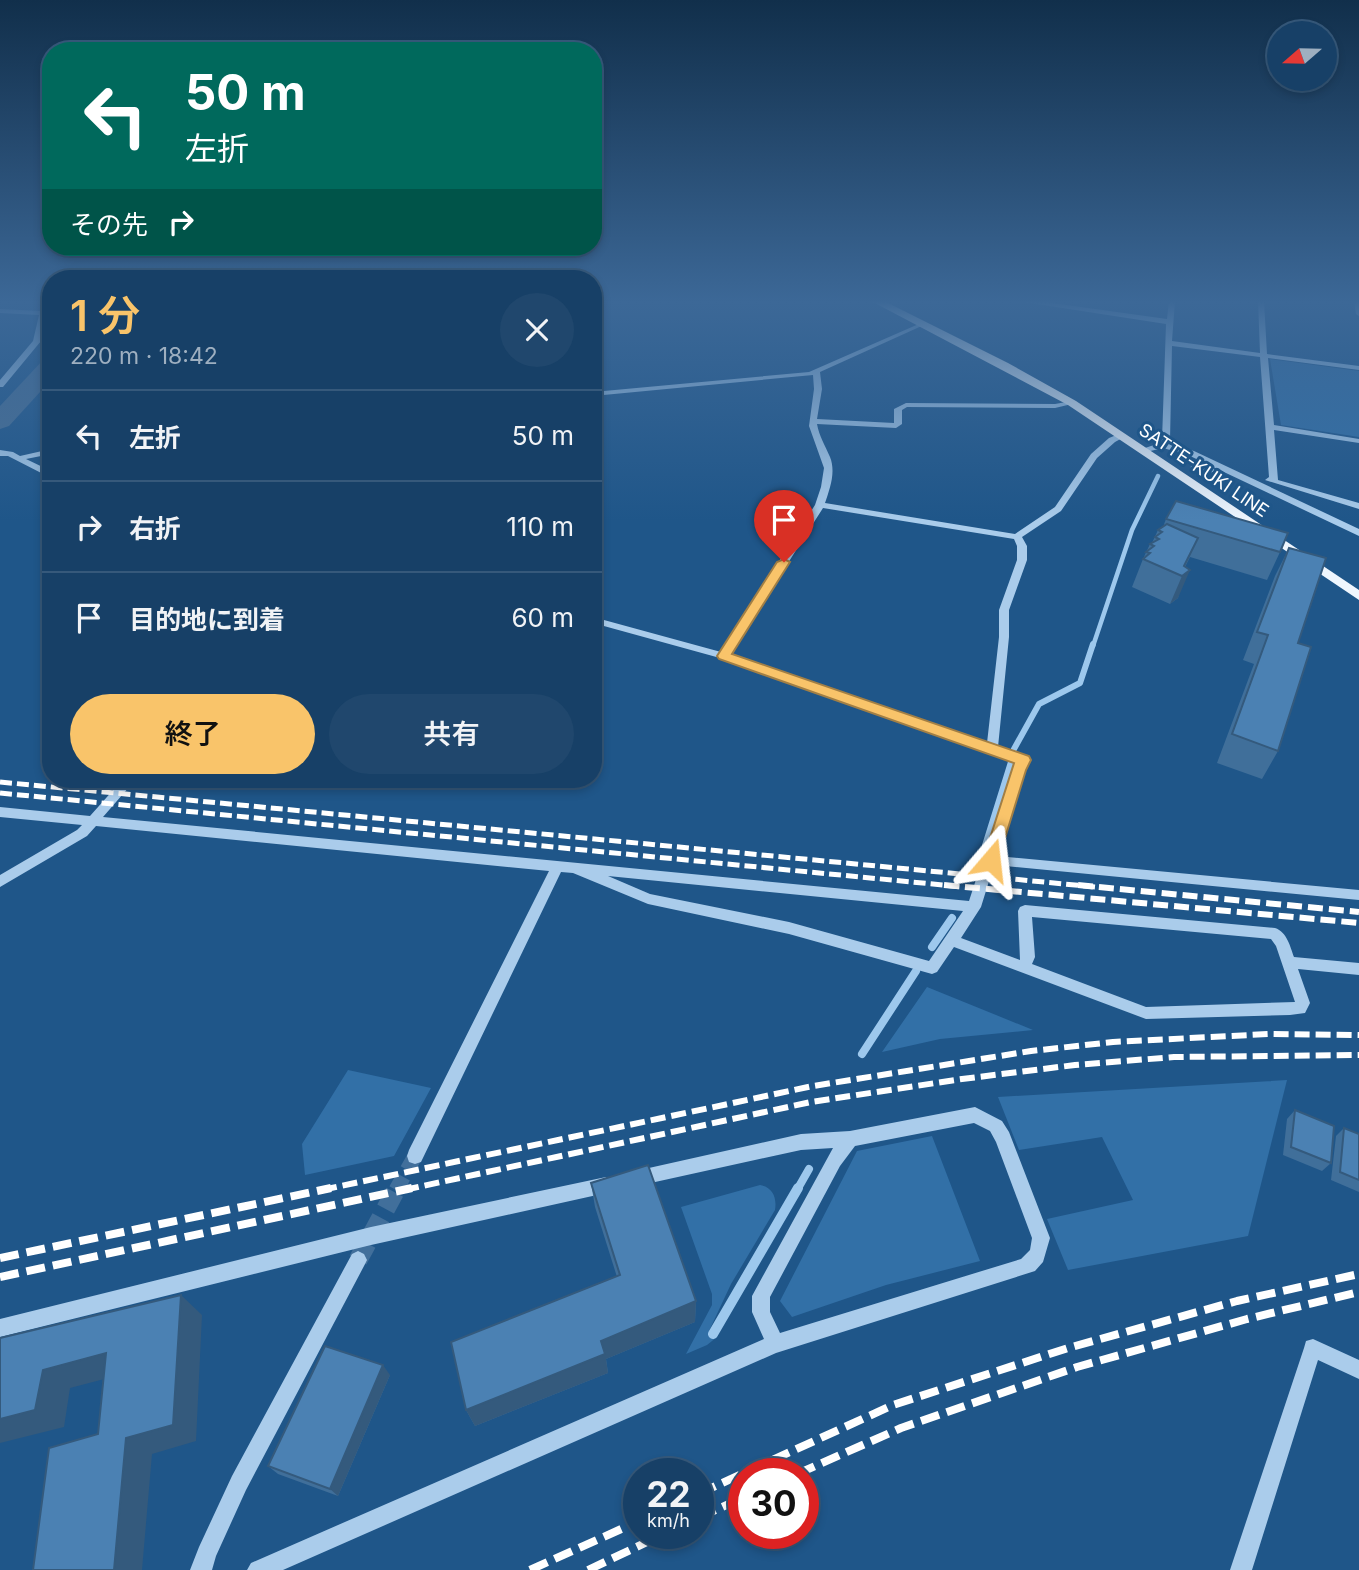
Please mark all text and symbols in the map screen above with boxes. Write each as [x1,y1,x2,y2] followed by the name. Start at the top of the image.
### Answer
[1267,21,1337,91] north arrow
[1267,21,1337,91] map controls
[185,63,306,122] text: 50 m
[70,70,161,161] icon: left
[185,129,249,168] text: 左折
[162,203,200,241] icon: right
[70,209,148,240] text: その先
[70,290,140,341] text: 1 分
[500,293,574,367] button: close
[70,342,218,370] text: 220 m · 18:42
[70,417,108,455] icon: left
[1135,419,1273,521] street label: SATTE-KUKI LINE
[512,420,574,451] text: 50 m
[129,422,181,453] text: 左折
[754,490,814,562] pin
[765,501,803,539] icon: arrive
[70,508,108,546] icon: right
[506,511,574,542] text: 110 m
[129,513,181,544] text: 右折
[70,599,108,637] icon: arrive
[511,602,574,633] text: 60 m
[129,604,285,635] text: 目的地に到着
[70,694,315,774] button: 終了
[329,694,574,774] button: 共有
[954,823,1028,897] position arrow
[728,1458,819,1549] speed limit sign: 30
[646,1473,691,1515] text: 22
[647,1510,690,1531] text: km/h

